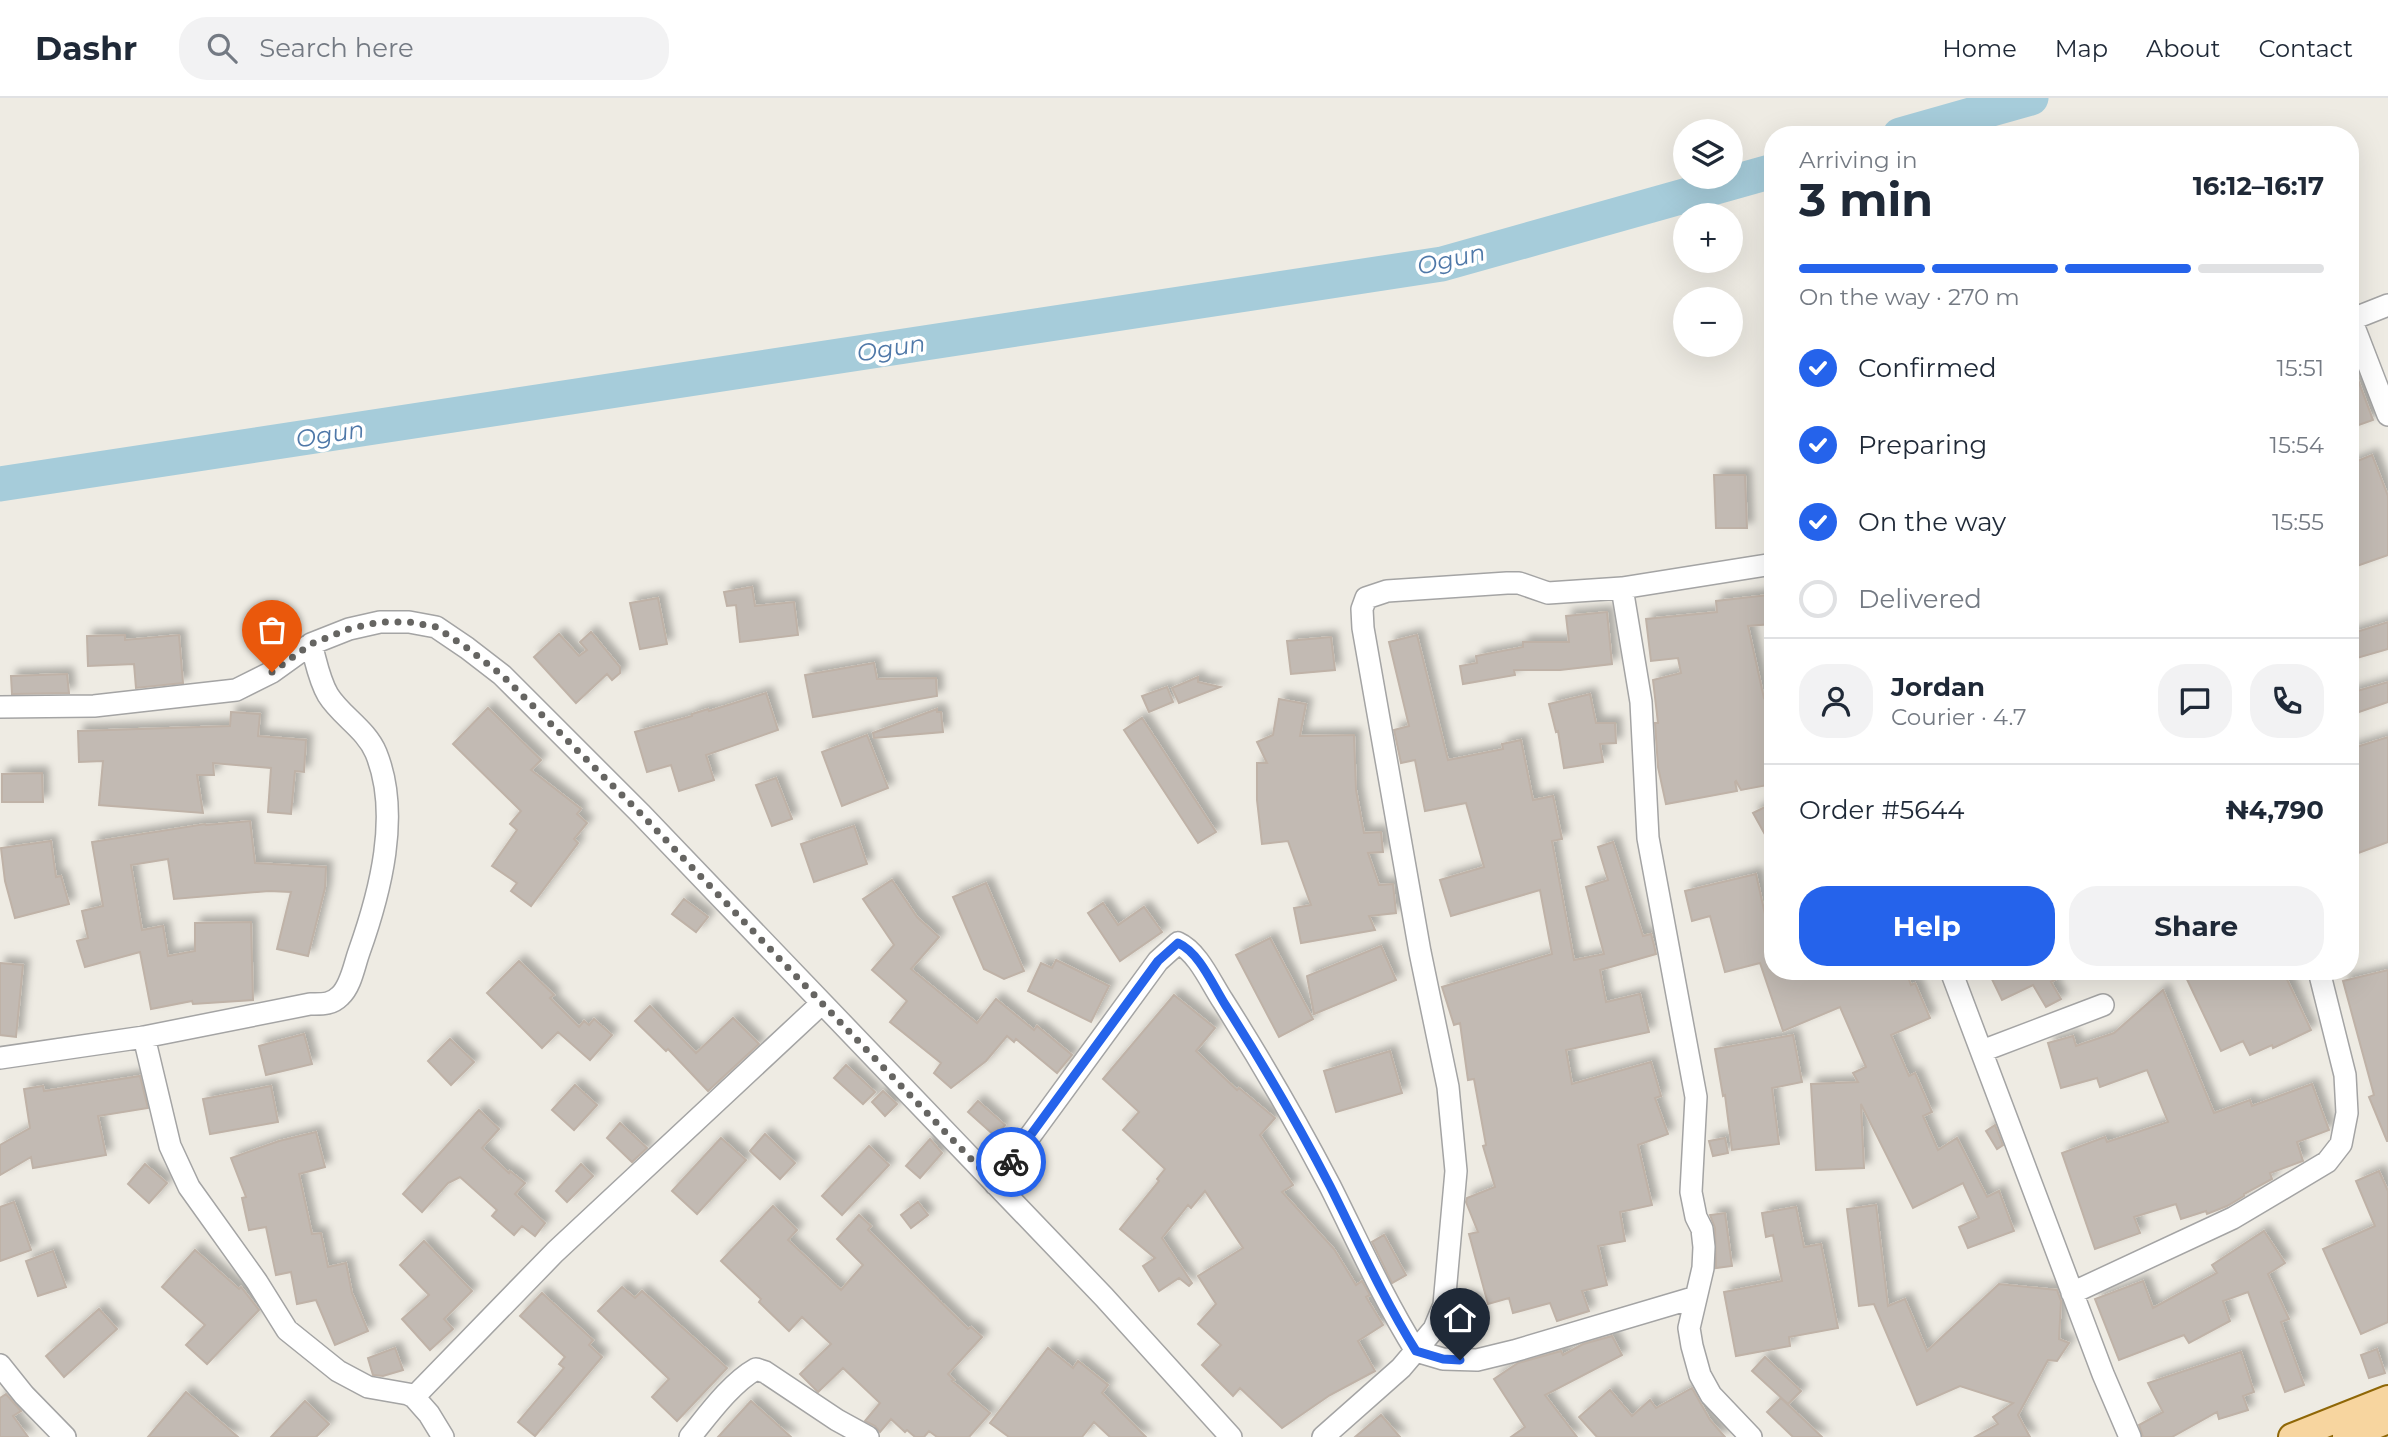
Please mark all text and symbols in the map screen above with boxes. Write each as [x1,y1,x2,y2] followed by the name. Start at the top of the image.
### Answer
[179,17,669,80] search box
[35,28,137,68] text: Dashr
[203,29,241,67] icon: search
[259,32,414,64] text: Search here
[1942,34,2017,63] text: Home
[2055,34,2108,63] text: Map
[2146,34,2220,63] text: About
[2258,34,2353,63] text: Contact
[1673,119,1743,357] map controls
[1673,119,1743,189] button: layers
[1799,146,1918,174] text: Arriving in
[2193,170,2324,202] text: 16:12–16:17
[1799,171,1933,228] text: 3 min
[1673,203,1743,273] button: +
[1414,237,1488,281] water label: Ogun
[1799,283,2020,311] text: On the way · 270 m
[1673,287,1743,357] button: −
[855,328,927,368] water label: Ogun
[1799,349,1837,387] icon: check
[1858,352,1997,384] text: Confirmed
[2276,354,2324,382] text: 15:51
[294,414,366,454] water label: Ogun
[1799,426,1837,464] icon: check
[1858,429,1987,461] text: Preparing
[2270,431,2324,459] text: 15:54
[1799,503,1837,541] icon: check
[1858,506,2006,538] text: On the way
[2272,508,2324,536] text: 15:55
[1858,583,1982,615] text: Delivered
[242,600,302,672] pin
[253,611,291,649] icon: bag
[1799,664,1873,738] button: person
[2158,664,2232,738] button: chat
[2250,664,2324,738] button: phone
[1891,671,1985,703] text: Jordan
[1891,703,2027,731] text: Courier · 4.7
[1799,794,1965,826] text: Order #5644
[2225,794,2324,826] text: ₦4,790
[1799,886,2055,966] button: Help
[2069,886,2324,966] button: Share
[976,1127,1046,1197] courier
[992,1143,1030,1181] icon: bike
[1430,1288,1490,1360] pin
[1441,1299,1479,1337] icon: home

